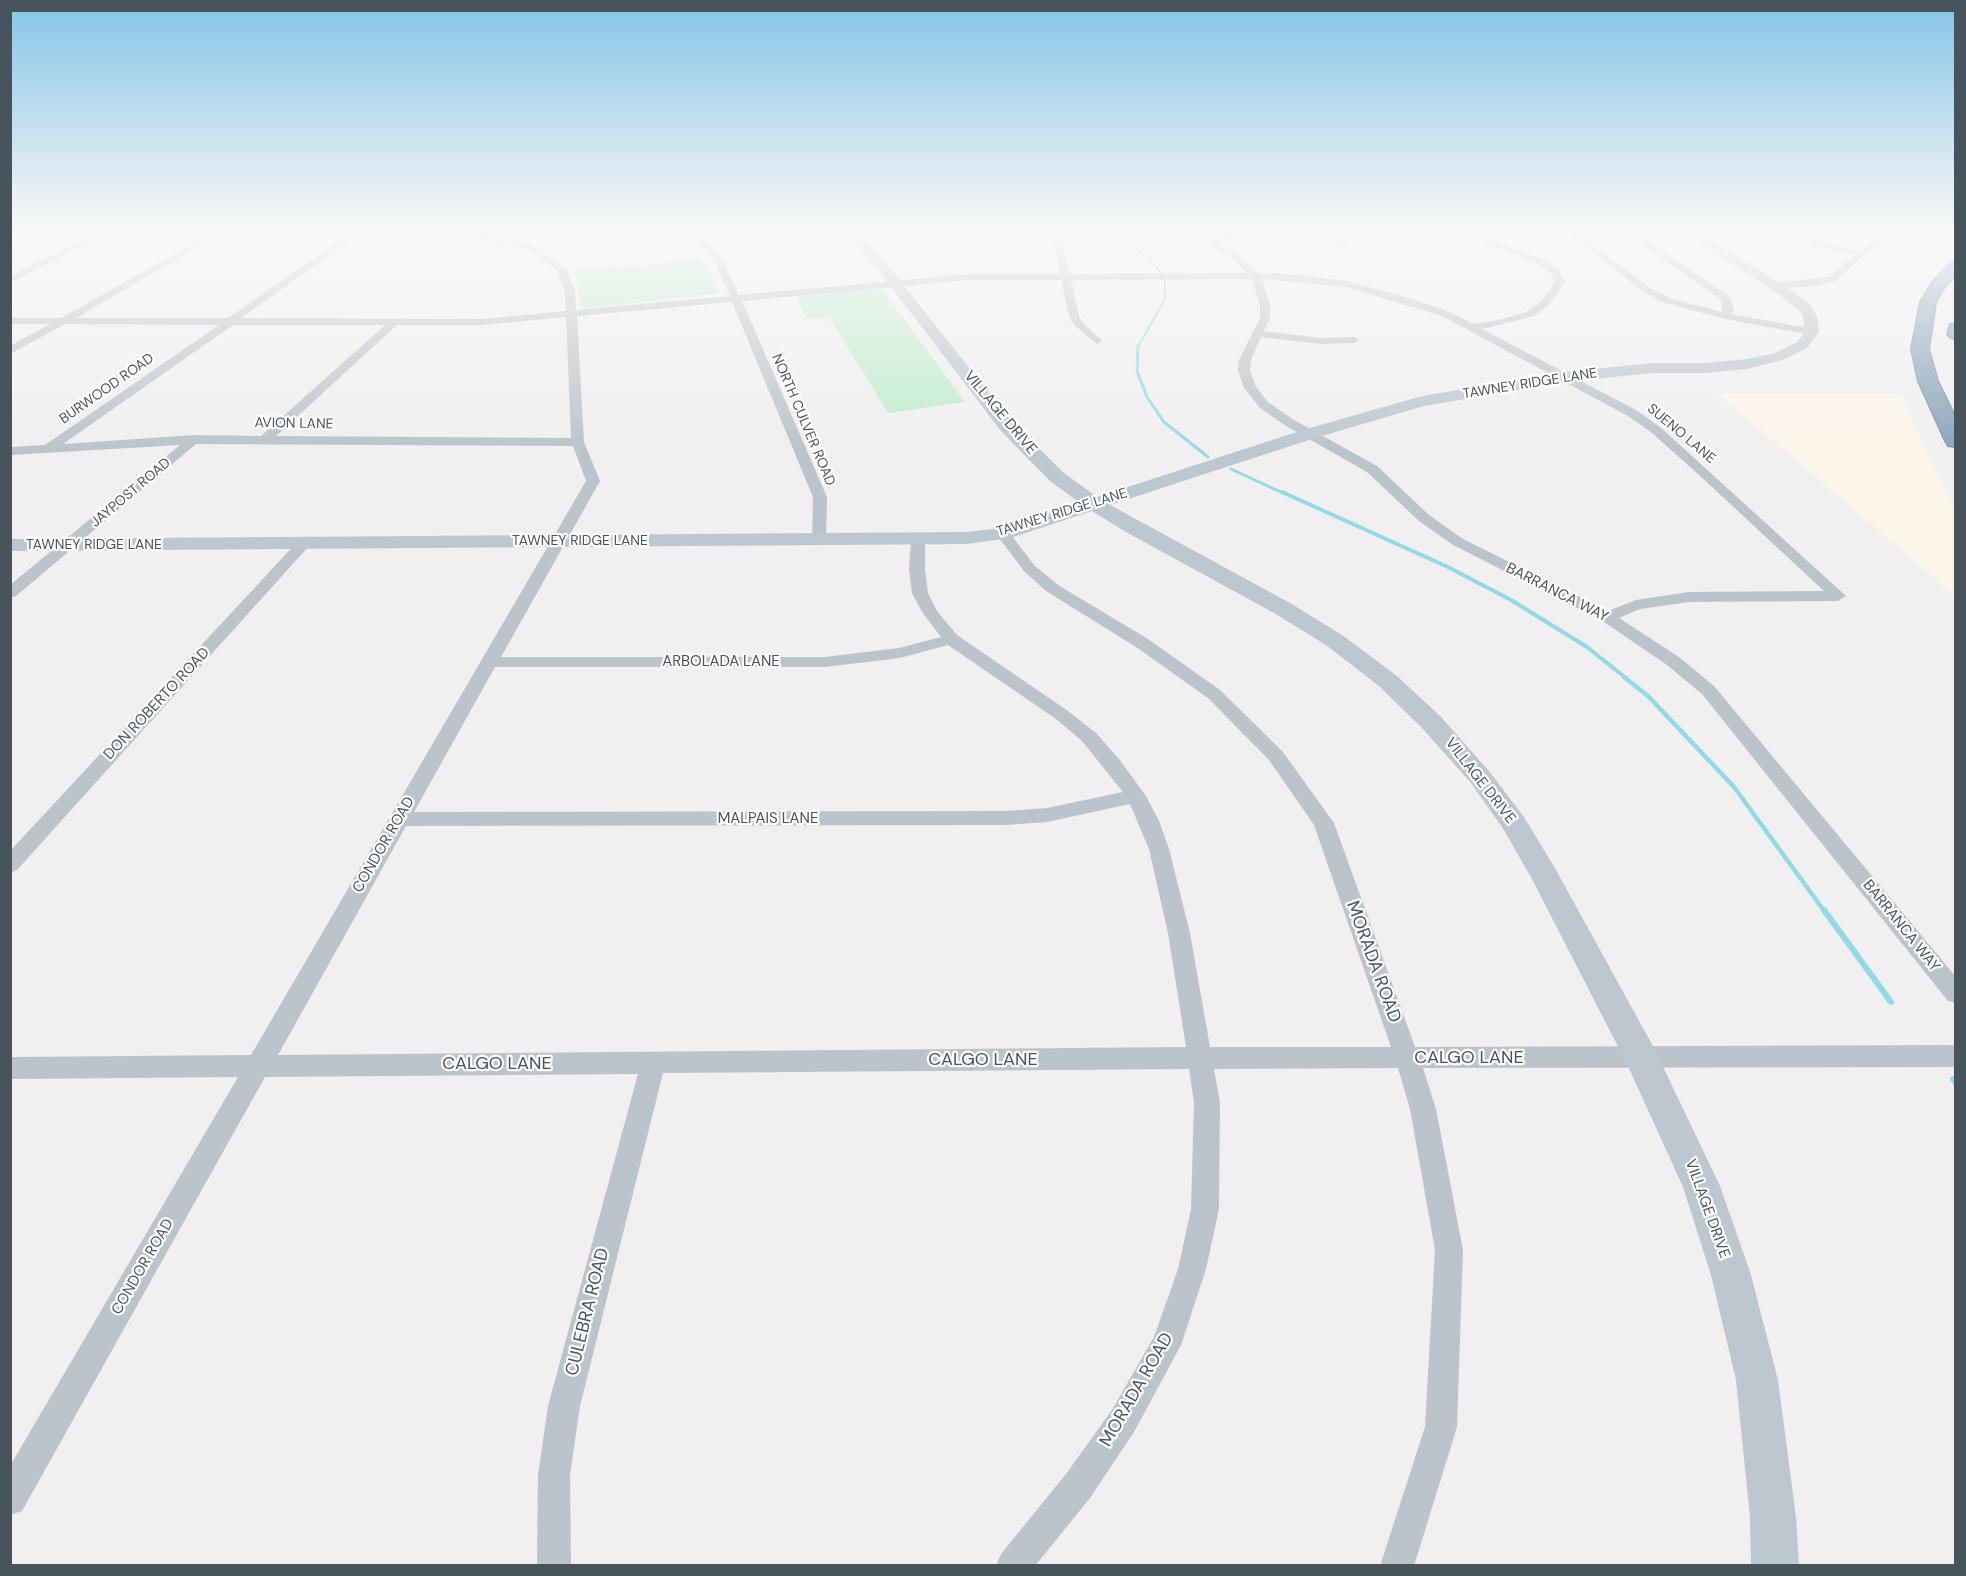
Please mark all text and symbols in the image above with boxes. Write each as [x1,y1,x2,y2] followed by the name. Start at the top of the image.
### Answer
[57,350,157,428] street label: BURWOOD ROAD
[768,352,838,488] street label: NORTH CULVER ROAD
[1462,365,1598,403] street label: TAWNEY RIDGE LANE
[960,367,1040,459] street label: VILLAGE DRIVE
[1644,401,1718,467] street label: SUENO LANE
[254,415,334,433] street label: AVION LANE
[88,455,174,531] street label: JAYPOST ROAD
[995,485,1129,541] street label: TAWNEY RIDGE LANE
[512,533,648,549] street label: TAWNEY RIDGE LANE
[26,537,162,553] street label: TAWNEY RIDGE LANE
[1503,559,1611,627] street label: BARRANCA WAY
[100,644,214,764] street label: DON ROBERTO ROAD
[662,653,780,671] street label: ARBOLADA LANE
[1441,735,1519,827] street label: VILLAGE DRIVE
[349,794,419,896] street label: CONDOR ROAD
[718,810,818,828] street label: MALPAIS LANE
[1859,877,1943,975] street label: BARRANCA WAY
[1341,898,1405,1026] street label: MORADA ROAD
[1414,1047,1524,1069] street label: CALGO LANE
[928,1049,1038,1071] street label: CALGO LANE
[442,1053,552,1075] street label: CALGO LANE
[1681,1157,1733,1261] street label: VILLAGE DRIVE
[108,1216,178,1318] street label: CONDOR ROAD
[562,1246,614,1378] street label: CULEBRA ROAD
[1096,1329,1178,1451] street label: MORADA ROAD

